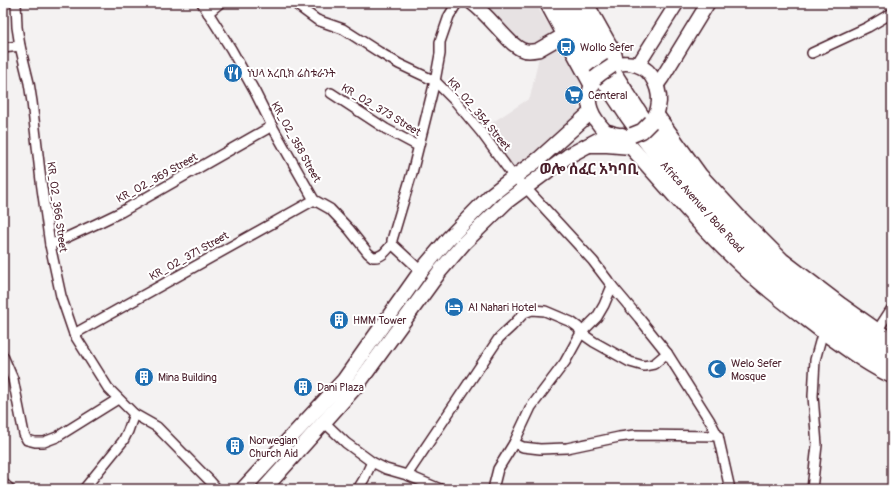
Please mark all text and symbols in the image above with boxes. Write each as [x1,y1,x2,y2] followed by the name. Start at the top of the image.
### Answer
[555,36,577,58] bus stop icon: Wollo Sefer
[580,41,634,54] place label: Wollo Sefer
[222,62,244,84] restaurant icon: ነህላ አረቢክ ሬስቱራንት
[247,67,336,80] place label: ነህላ አረቢክ ሬስቱራንት
[445,75,514,153] street label: KR_02_354 Street
[339,81,424,139] street label: KR_02_373 Street
[563,84,585,106] supermarket icon: Centeral
[588,89,628,102] place label: Centeral
[268,99,324,185] street label: KR_02_358 Street
[114,150,200,206] street label: KR_02_369 Street
[658,159,746,255] street label: Africa Avenue / Bole Road
[540,160,639,179] district label: ወሎ ሰፈር አካባቢ
[44,161,70,254] street label: KR_02_366 Street
[147,229,231,283] street label: KR_02_371 Street
[443,296,465,318] hotel icon: Al Nahari Hotel
[468,301,537,314] place label: Al Nahari Hotel
[328,309,350,331] building icon: HMM Tower
[353,314,406,327] place label: HMM Tower
[731,357,782,383] place label: Welo Sefer Mosque
[706,358,728,380] mosque icon: Welo Sefer Mosque
[133,366,155,388] building icon: Mina Building
[158,371,217,384] place label: Mina Building
[292,376,314,398] building icon: Dani Plaza
[317,381,364,394] place label: Dani Plaza
[249,434,298,460] place label: Norwegian Church Aid
[224,435,246,457] building icon: Norwegian Church Aid

